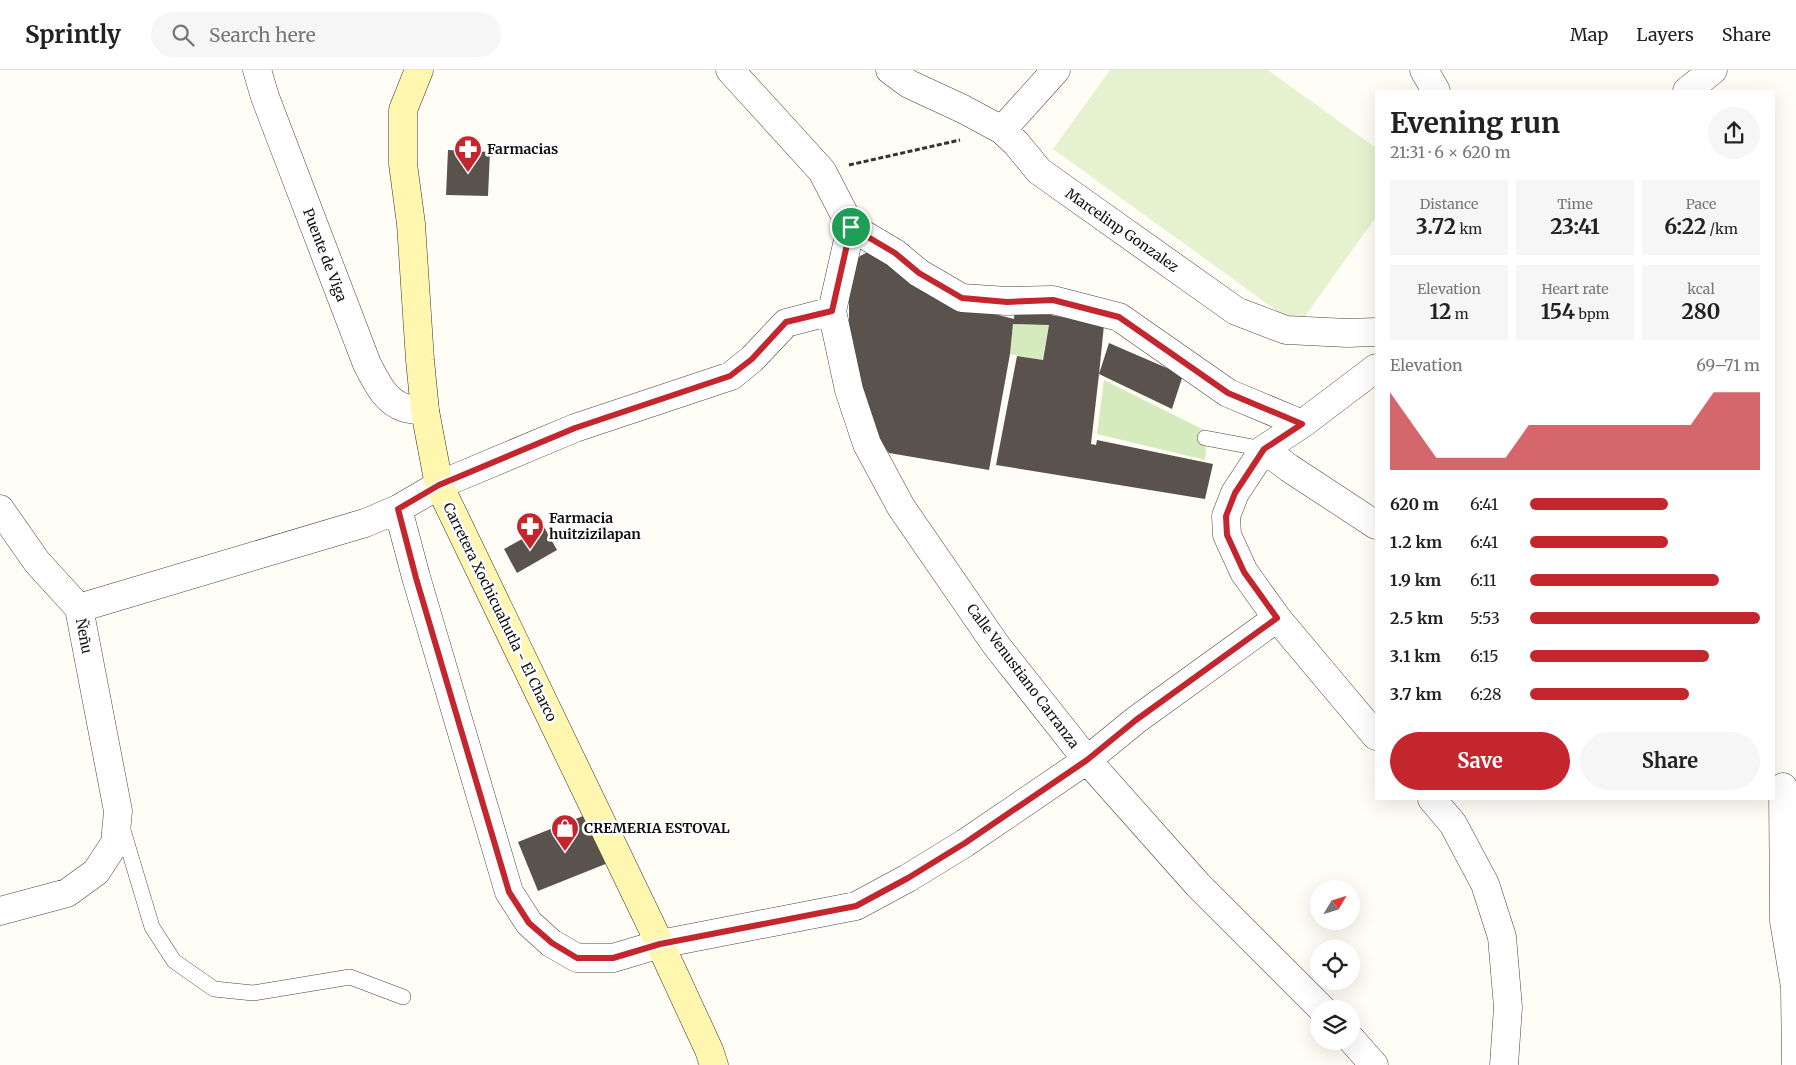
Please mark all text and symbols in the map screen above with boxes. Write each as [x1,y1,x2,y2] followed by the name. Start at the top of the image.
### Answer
[151,12,501,57] search box
[25,19,121,50] text: Sprintly
[169,21,197,49] icon: search
[209,23,316,47] text: Search here
[1570,23,1608,46] text: Map
[1636,23,1694,46] text: Layers
[1722,23,1771,46] text: Share
[1390,105,1560,141] text: Evening run
[1708,107,1760,159] button: share
[453,134,483,173] pharmacy icon: Farmacias
[487,140,558,158] place label: Farmacias
[1390,142,1511,162] text: 21:31 · 6 × 620 m
[1062,184,1182,276] street label: Marcelinp Gonzalez
[1420,195,1478,213] text: Distance
[1557,195,1593,213] text: Time
[1686,195,1716,213] text: Pace
[299,206,351,305] street label: Puente de Viga
[830,206,872,248] pin
[837,213,865,241] icon: arrive
[1416,213,1456,240] text: 3.72
[1550,213,1600,240] text: 23:41
[1664,213,1706,240] text: 6:22
[1456,220,1482,238] text: km
[1706,220,1738,238] text: /km
[1417,280,1481,298] text: Elevation
[1542,280,1609,298] text: Heart rate
[1687,280,1715,298] text: kcal
[1429,298,1451,325] text: 12
[1541,298,1575,325] text: 154
[1682,298,1721,325] text: 280
[1451,305,1469,323] text: m
[1575,305,1609,323] text: bpm
[1390,355,1463,375] text: Elevation
[1696,355,1760,375] text: 69–71 m
[1390,494,1439,514] text: 620 m
[1470,494,1498,514] text: 6:41
[439,500,561,724] street label: Carretera Xochicuahutla - El Charco
[549,509,641,543] place label: Farmacia huitzizilapan
[515,511,545,550] pharmacy icon: Farmacia huitzizilapan
[1390,532,1442,552] text: 1.2 km
[1470,532,1498,552] text: 6:41
[1390,570,1441,590] text: 1.9 km
[1470,570,1496,590] text: 6:11
[963,600,1084,752] street label: Calle Venustiano Carranza
[1390,608,1443,628] text: 2.5 km
[1470,608,1500,628] text: 5:53
[72,617,96,655] street label: Ñeñu
[1390,646,1441,666] text: 3.1 km
[1470,646,1499,666] text: 6:15
[1390,684,1442,704] text: 3.7 km
[1470,684,1502,704] text: 6:28
[1390,732,1570,790] button: Save
[1580,732,1760,790] button: Share
[550,813,580,852] shop icon: CREMERIA ESTOVAL
[584,819,730,837] place label: CREMERIA ESTOVAL
[1310,880,1360,930] north arrow
[1310,880,1360,1050] map controls
[1310,940,1360,990] button: locate
[1310,1000,1360,1050] button: layers

